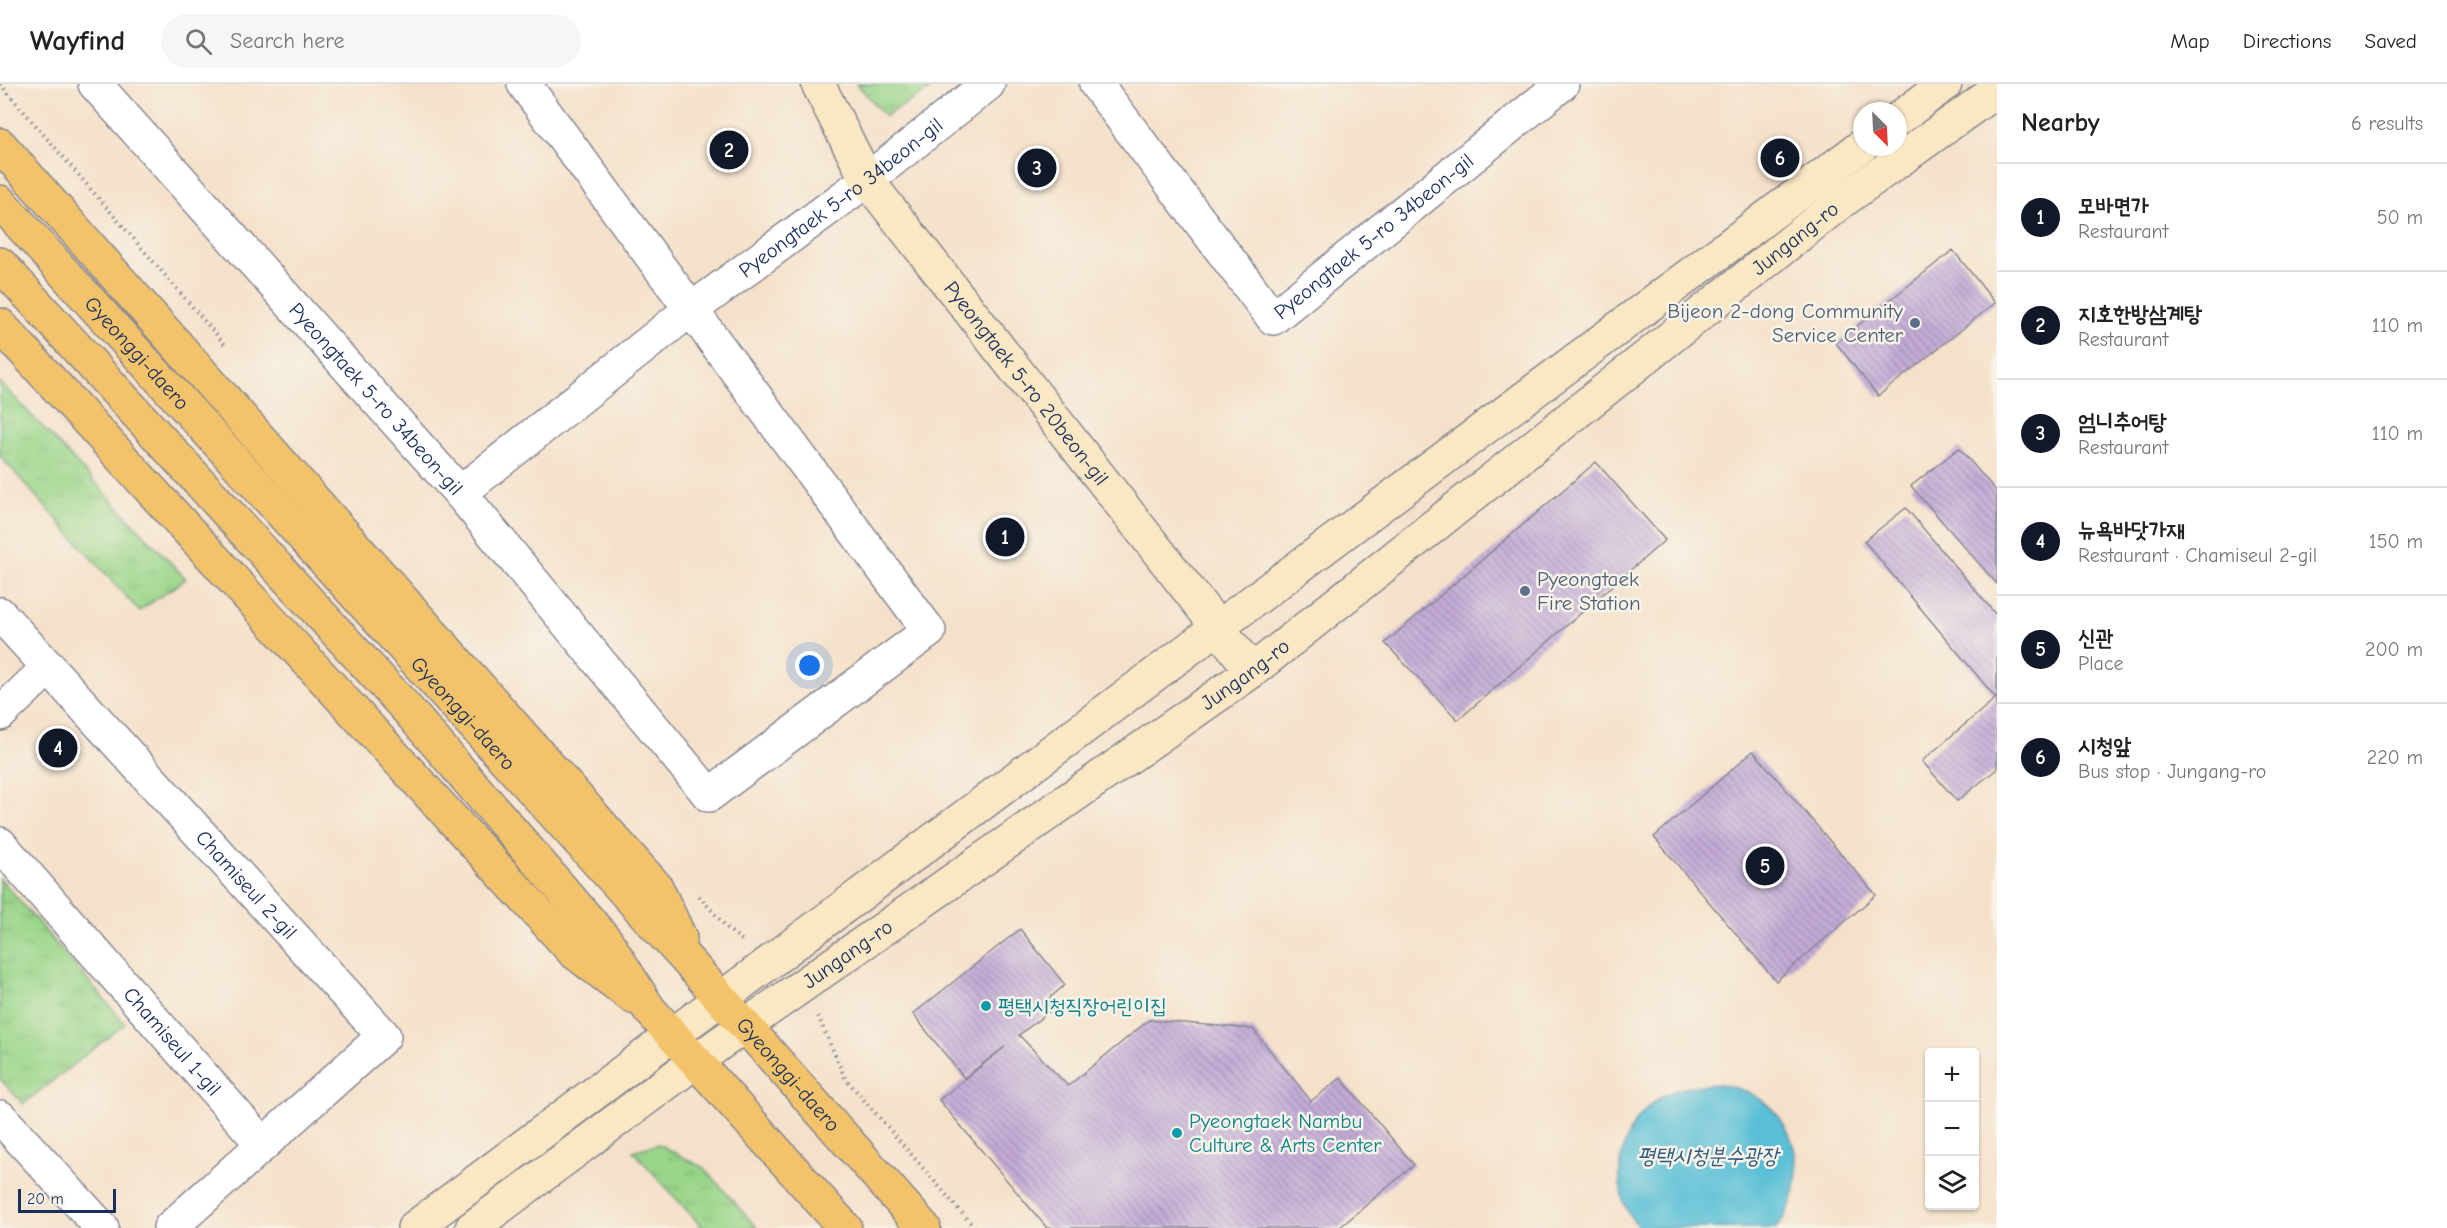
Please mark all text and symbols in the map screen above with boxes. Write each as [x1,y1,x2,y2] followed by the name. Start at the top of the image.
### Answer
[161,14,581,68] search box
[30,25,125,57] text: Wayfind
[182,25,215,58] icon: search
[230,28,345,54] text: Search here
[2170,29,2210,53] text: Map
[2243,29,2332,53] text: Directions
[2365,29,2417,53] text: Saved
[1853,102,1907,156] north arrow
[2021,108,2100,138] text: Nearby
[2351,112,2423,135] text: 6 results
[734,113,947,282] street label: Pyeongtaek 5-ro 34beon-gil
[710,128,748,172] pin: 2
[1760,136,1800,181] pin: 6
[1018,146,1056,190] pin: 3
[1269,149,1478,324] street label: Pyeongtaek 5-ro 34beon-gil
[2078,193,2149,219] text: 모바면가
[1747,196,1843,280] street label: Jungang-ro
[2037,206,2044,229] text: 1
[2377,206,2423,229] text: 50 m
[2078,220,2168,243] text: Restaurant
[939,276,1114,490] street label: Pyeongtaek 5-ro 20beon-gil
[80,292,194,415] street label: Gyeonggi-daero
[284,298,468,500] street label: Pyeongtaek 5-ro 34beon-gil
[1667,299,1904,347] place label: Bijeon 2-dong Community Service Center
[2078,301,2202,327] text: 지호한방삼계탕
[2036,314,2045,337] text: 2
[2372,314,2423,337] text: 110 m
[1908,316,1922,330] marker: Bijeon 2-dong Community Service Center
[2078,328,2168,351] text: Restaurant
[2078,409,2167,435] text: 엄니추어탕
[2036,422,2045,445] text: 3
[2372,422,2423,445] text: 110 m
[2078,436,2168,459] text: Restaurant
[986,514,1024,560] pin: 1
[2078,517,2184,543] text: 뉴욕바닷가재
[2036,530,2045,553] text: 4
[2369,530,2423,553] text: 150 m
[2078,544,2317,567] text: Restaurant · Chamiseul 2-gil
[1537,567,1641,615] place label: Pyeongtaek Fire Station
[1518,584,1532,598] marker: Pyeongtaek Fire Station
[2078,625,2113,651] text: 신관
[1196,634,1294,715] street label: Jungang-ro
[2035,638,2046,661] text: 5
[2365,638,2423,661] text: 200 m
[795,651,824,680] your location
[406,652,521,775] street label: Gyeonggi-daero
[2078,652,2124,675] text: Place
[38,726,78,770] pin: 4
[2078,733,2131,759] text: 시청앞
[2035,746,2046,769] text: 6
[2367,746,2423,769] text: 220 m
[2078,760,2266,783] text: Bus stop · Jungang-ro
[191,825,302,944] street label: Chamiseul 2-gil
[1746,844,1784,888] pin: 5
[798,914,897,994] street label: Jungang-ro
[119,982,226,1100] street label: Chamiseul 1-gil
[998,994,1167,1018] place label: 평택시청직장어린이집
[979,999,993,1013] marker: 평택시청직장어린이집
[731,1013,845,1137] street label: Gyeonggi-daero
[1925,1048,1979,1210] map controls
[1925,1048,1979,1102] button: +
[1925,1102,1979,1156] button: −
[1189,1109,1382,1157] place label: Pyeongtaek Nambu Culture & Arts Center
[1170,1126,1184,1140] marker: Pyeongtaek Nambu Culture & Arts Center
[1637,1143,1781,1169] water label: 평택시청분수광장
[1925,1156,1979,1210] button: layers
[18,1186,116,1214] scale bar
[27,1190,64,1208] text: 20 m

